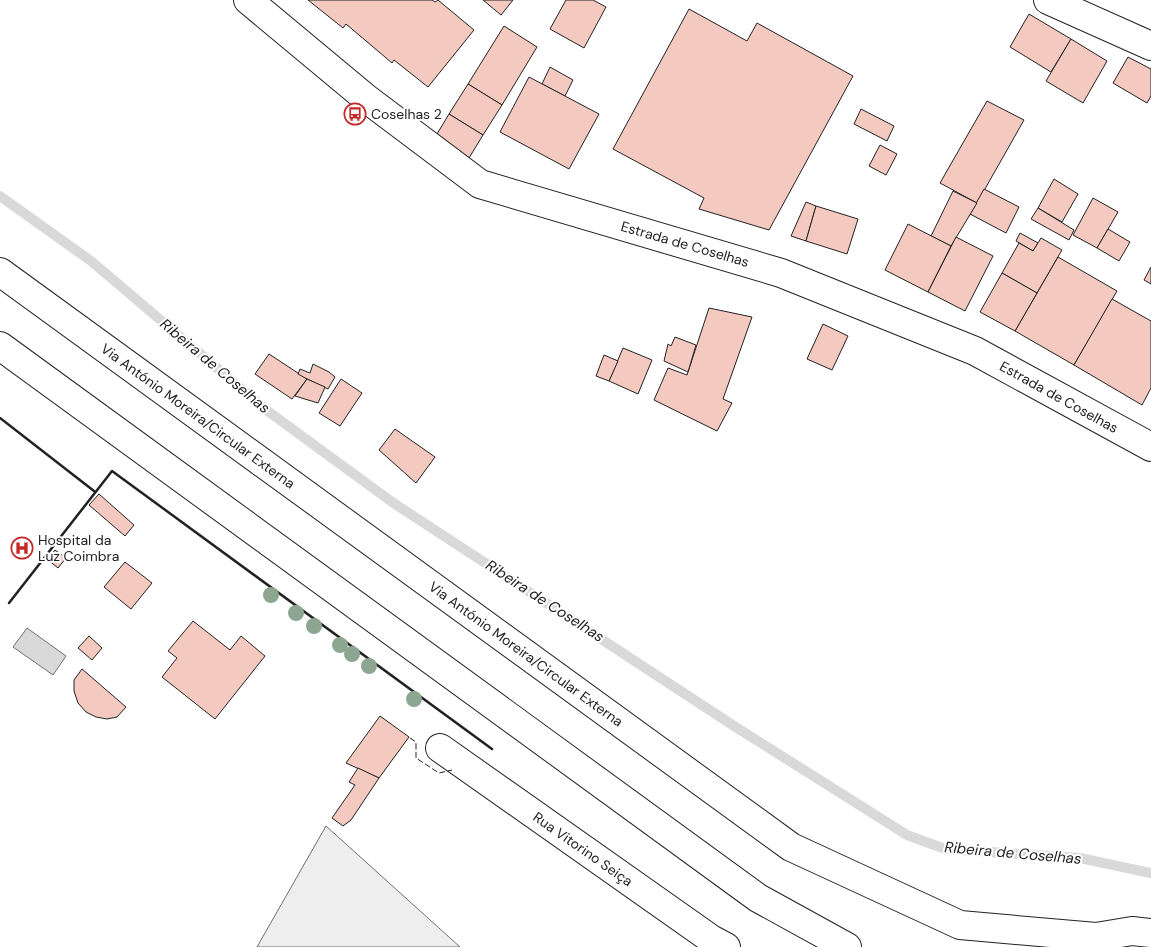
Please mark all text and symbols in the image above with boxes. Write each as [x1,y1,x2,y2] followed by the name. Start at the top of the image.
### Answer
[343,102,367,126] bus stop icon: Coselhas 2
[371,105,442,123] place label: Coselhas 2
[619,217,751,271] street label: Estrada de Coselhas
[156,314,274,418] water label: Ribeira de Coselhas
[97,340,299,492] street label: Via António Moreira/Circular Externa
[997,357,1121,437] street label: Estrada de Coselhas
[38,531,119,565] place label: Hospital da Luz Coimbra
[10,536,34,560] hospital icon: Hospital da Luz Coimbra
[482,555,608,647] water label: Ribeira de Coselhas
[425,578,627,730] street label: Via António Moreira/Circular Externa
[530,808,636,890] street label: Rua Vitorino Seiça
[944,837,1082,869] water label: Ribeira de Coselhas

